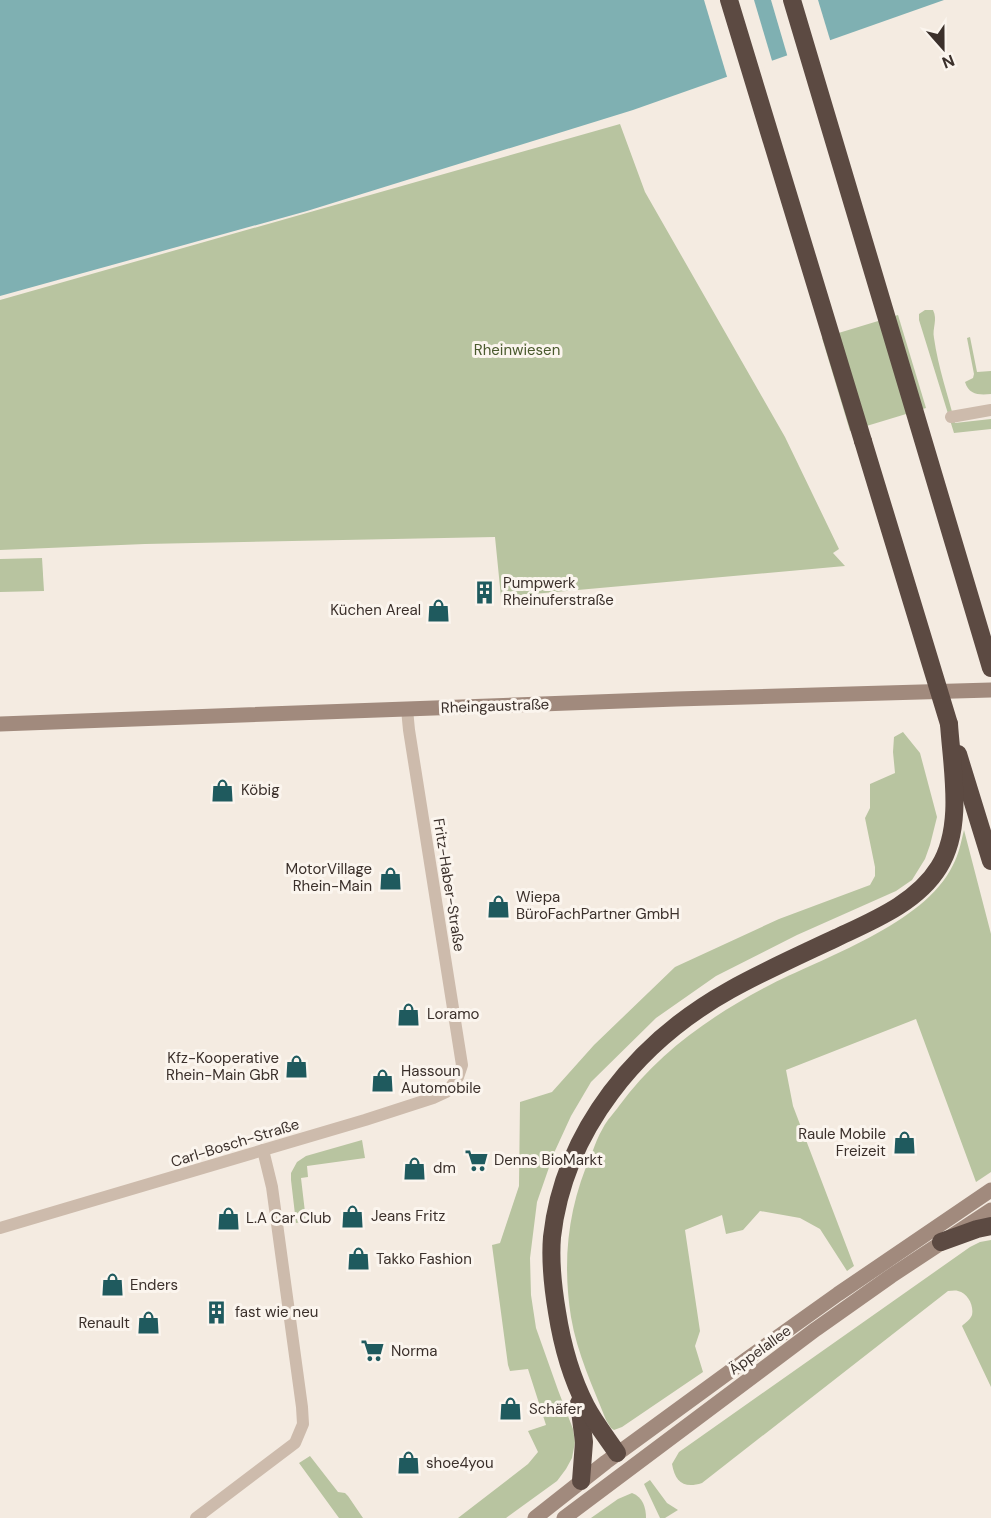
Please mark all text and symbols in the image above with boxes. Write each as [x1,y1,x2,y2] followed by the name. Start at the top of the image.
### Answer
[913,18,973,78] north arrow
[939,50,957,73] text: N
[474,340,560,360] park label: Rheinwiesen
[503,573,614,610] place label: Pumpwerk Rheinuferstraße
[472,579,498,605] building icon: Pumpwerk Rheinuferstraße
[426,597,452,623] shop icon: Küchen Areal
[330,600,421,620] place label: Küchen Areal
[440,694,550,718] street label: Rheingaustraße
[210,777,236,803] shop icon: Köbig
[241,780,280,800] place label: Köbig
[429,817,469,953] street label: Fritz-Haber-Straße
[286,859,372,896] place label: MotorVillage Rhein-Main
[377,865,403,891] shop icon: MotorVillage Rhein-Main
[516,887,680,924] place label: Wiepa BüroFachPartner GmbH
[485,893,511,919] shop icon: Wiepa BüroFachPartner GmbH
[396,1001,422,1027] shop icon: Loramo
[427,1004,480,1024] place label: Loramo
[166,1048,279,1085] place label: Kfz-Kooperative Rhein-Main GbR
[284,1054,310,1080] shop icon: Kfz-Kooperative Rhein-Main GbR
[401,1061,481,1098] place label: Hassoun Automobile
[370,1067,396,1093] shop icon: Hassoun Automobile
[168,1114,302,1172] street label: Carl-Bosch-Straße
[798,1124,886,1161] place label: Raule Mobile Freizeit
[891,1130,917,1156] shop icon: Raule Mobile Freizeit
[463,1147,489,1173] supermarket icon: Denns BioMarkt
[494,1150,603,1170] place label: Denns BioMarkt
[402,1155,428,1181] shop icon: dm
[433,1158,456,1178] place label: dm
[340,1203,366,1229] shop icon: Jeans Fritz
[215,1205,241,1231] shop icon: L.A Car Club
[371,1206,445,1226] place label: Jeans Fritz
[246,1208,331,1228] place label: L.A Car Club
[345,1246,371,1272] shop icon: Takko Fashion
[376,1249,472,1269] place label: Takko Fashion
[99,1272,125,1298] shop icon: Enders
[130,1275,178,1295] place label: Enders
[204,1299,230,1325] building icon: fast wie neu
[235,1302,318,1322] place label: fast wie neu
[135,1310,161,1336] shop icon: Renault
[78,1313,130,1333] place label: Renault
[725,1321,795,1379] street label: Äppelallee
[360,1338,386,1364] supermarket icon: Norma
[391,1341,437,1361] place label: Norma
[498,1396,524,1422] shop icon: Schäfer
[529,1399,582,1419] place label: Schäfer
[395,1450,421,1476] shop icon: shoe4you
[426,1453,494,1473] place label: shoe4you

